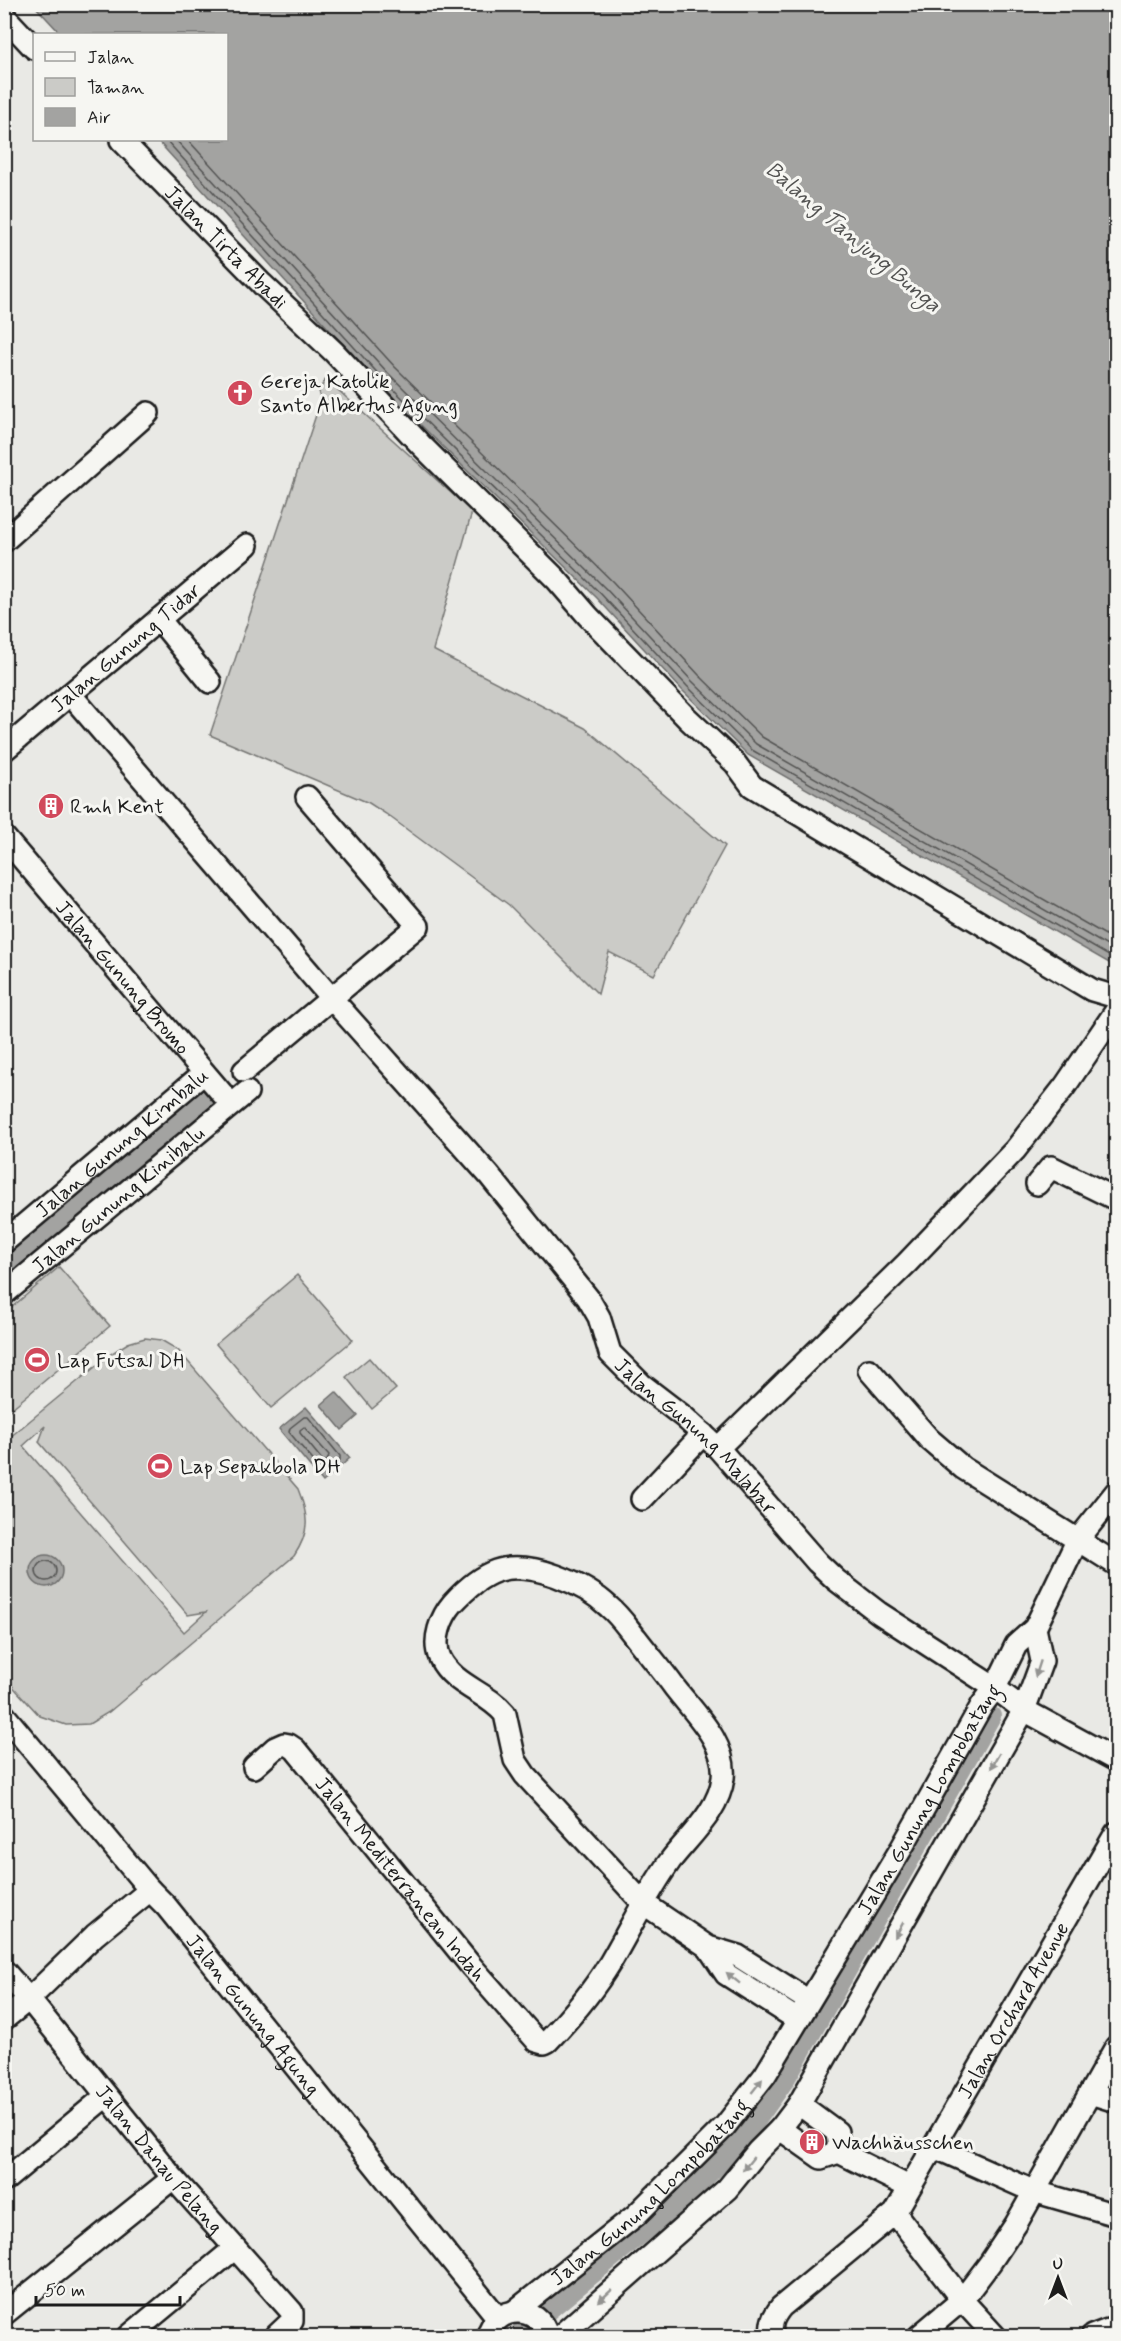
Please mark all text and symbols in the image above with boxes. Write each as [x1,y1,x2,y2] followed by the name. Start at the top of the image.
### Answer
[33,33,228,141] legend
[87,46,134,70] text: Jalan
[87,76,144,100] text: Taman
[87,106,111,130] text: Air
[758,156,946,321] water label: Balang Tanjung Bunga
[158,179,293,316] street label: Jalan Tirta Abadi
[260,368,458,422] place label: Gereja Katolik Santo Albertus Agung
[225,378,255,408] church icon: Gereja Katolik Santo Albertus Agung
[45,577,207,720] street label: Jalan Gunung Tidar
[36,791,66,821] building icon: Rmh Kent
[70,793,164,821] place label: Rmh Kent
[49,895,196,1061] street label: Jalan Gunung Bromo
[30,1062,215,1225] street label: Jalan Gunung Kimbalu
[26,1120,211,1280] street label: Jalan Gunung Kinibalu
[22,1345,52,1375] sports icon: Lap Futsal DH
[57,1347,184,1375] place label: Lap Futsal DH
[608,1352,783,1521] street label: Jalan Gunung Malabar
[145,1451,175,1481] sports icon: Lap Sepakbola DH
[180,1453,341,1481] place label: Lap Sepakbola DH
[1033,1660,1042,1678] one-way arrow
[851,1678,1010,1921] street label: Jalan Gunung Lompobatang
[990,1753,1000,1770] one-way arrow
[308,1771,492,1988] street label: Jalan Mediterranean Indah
[951,1917,1076,2104] street label: Jalan Orchard Avenue
[893,1922,904,1938] one-way arrow
[179,1929,326,2102] street label: Jalan Gunung Agung
[725,1971,741,1984] one-way arrow
[751,2078,764,2094] one-way arrow
[88,2079,229,2240] street label: Jalan Danau Pelang
[545,2093,758,2293] street label: Jalan Gunung Lompobatang
[797,2127,827,2157] building icon: Wachhäusschen
[832,2129,974,2157] place label: Wachhäusschen
[741,2156,754,2172] one-way arrow
[1028,2248,1088,2308] north arrow
[1053,2254,1063,2275] text: U
[36,2269,180,2307] scale bar
[45,2279,85,2303] text: 50 m
[598,2289,613,2302] one-way arrow

